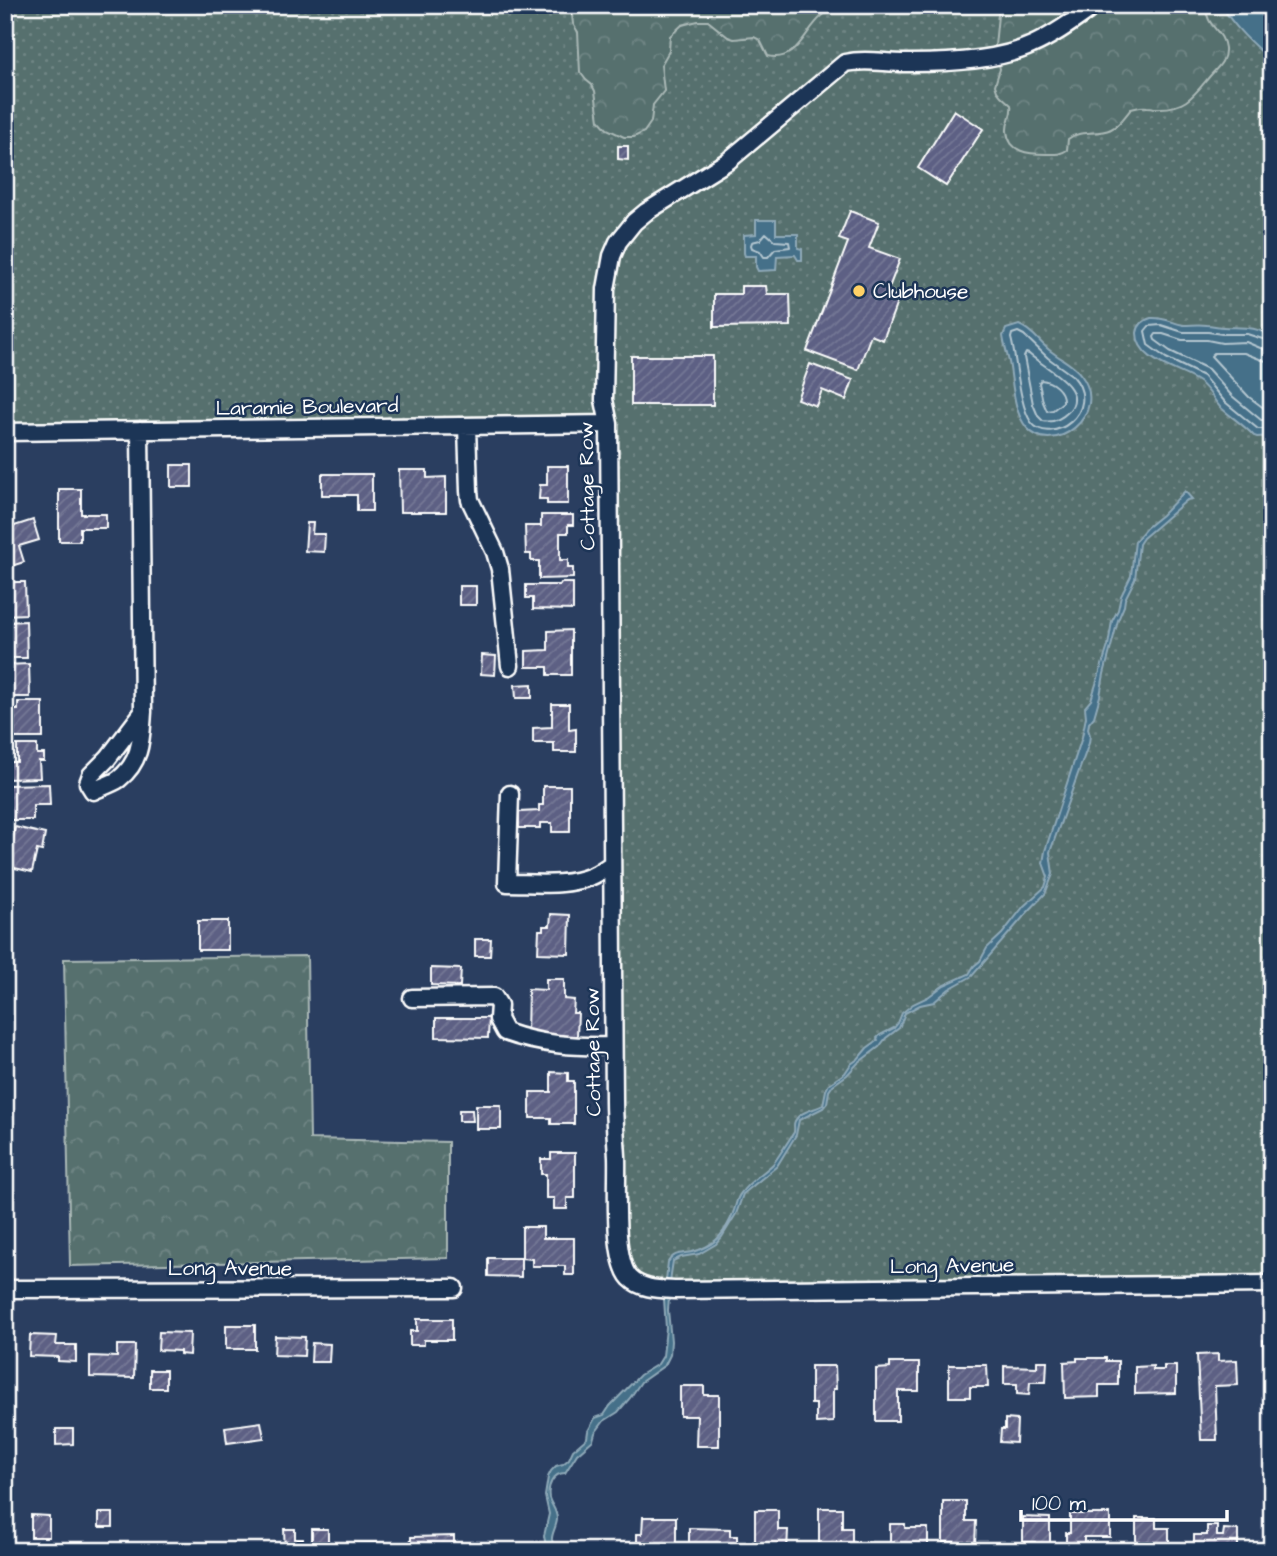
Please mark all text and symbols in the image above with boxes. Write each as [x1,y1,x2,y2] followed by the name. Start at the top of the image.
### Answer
[873,277,968,306] place label: Clubhouse
[851,283,867,299] marker: Clubhouse
[215,391,399,423] street label: Laramie Boulevard
[571,421,605,551] street label: Cottage Row
[577,987,611,1117] street label: Cottage Row
[890,1250,1014,1284] street label: Long Avenue
[168,1254,292,1285] street label: Long Avenue
[1021,1479,1228,1523] scale bar
[1032,1489,1087,1518] text: 100 m

